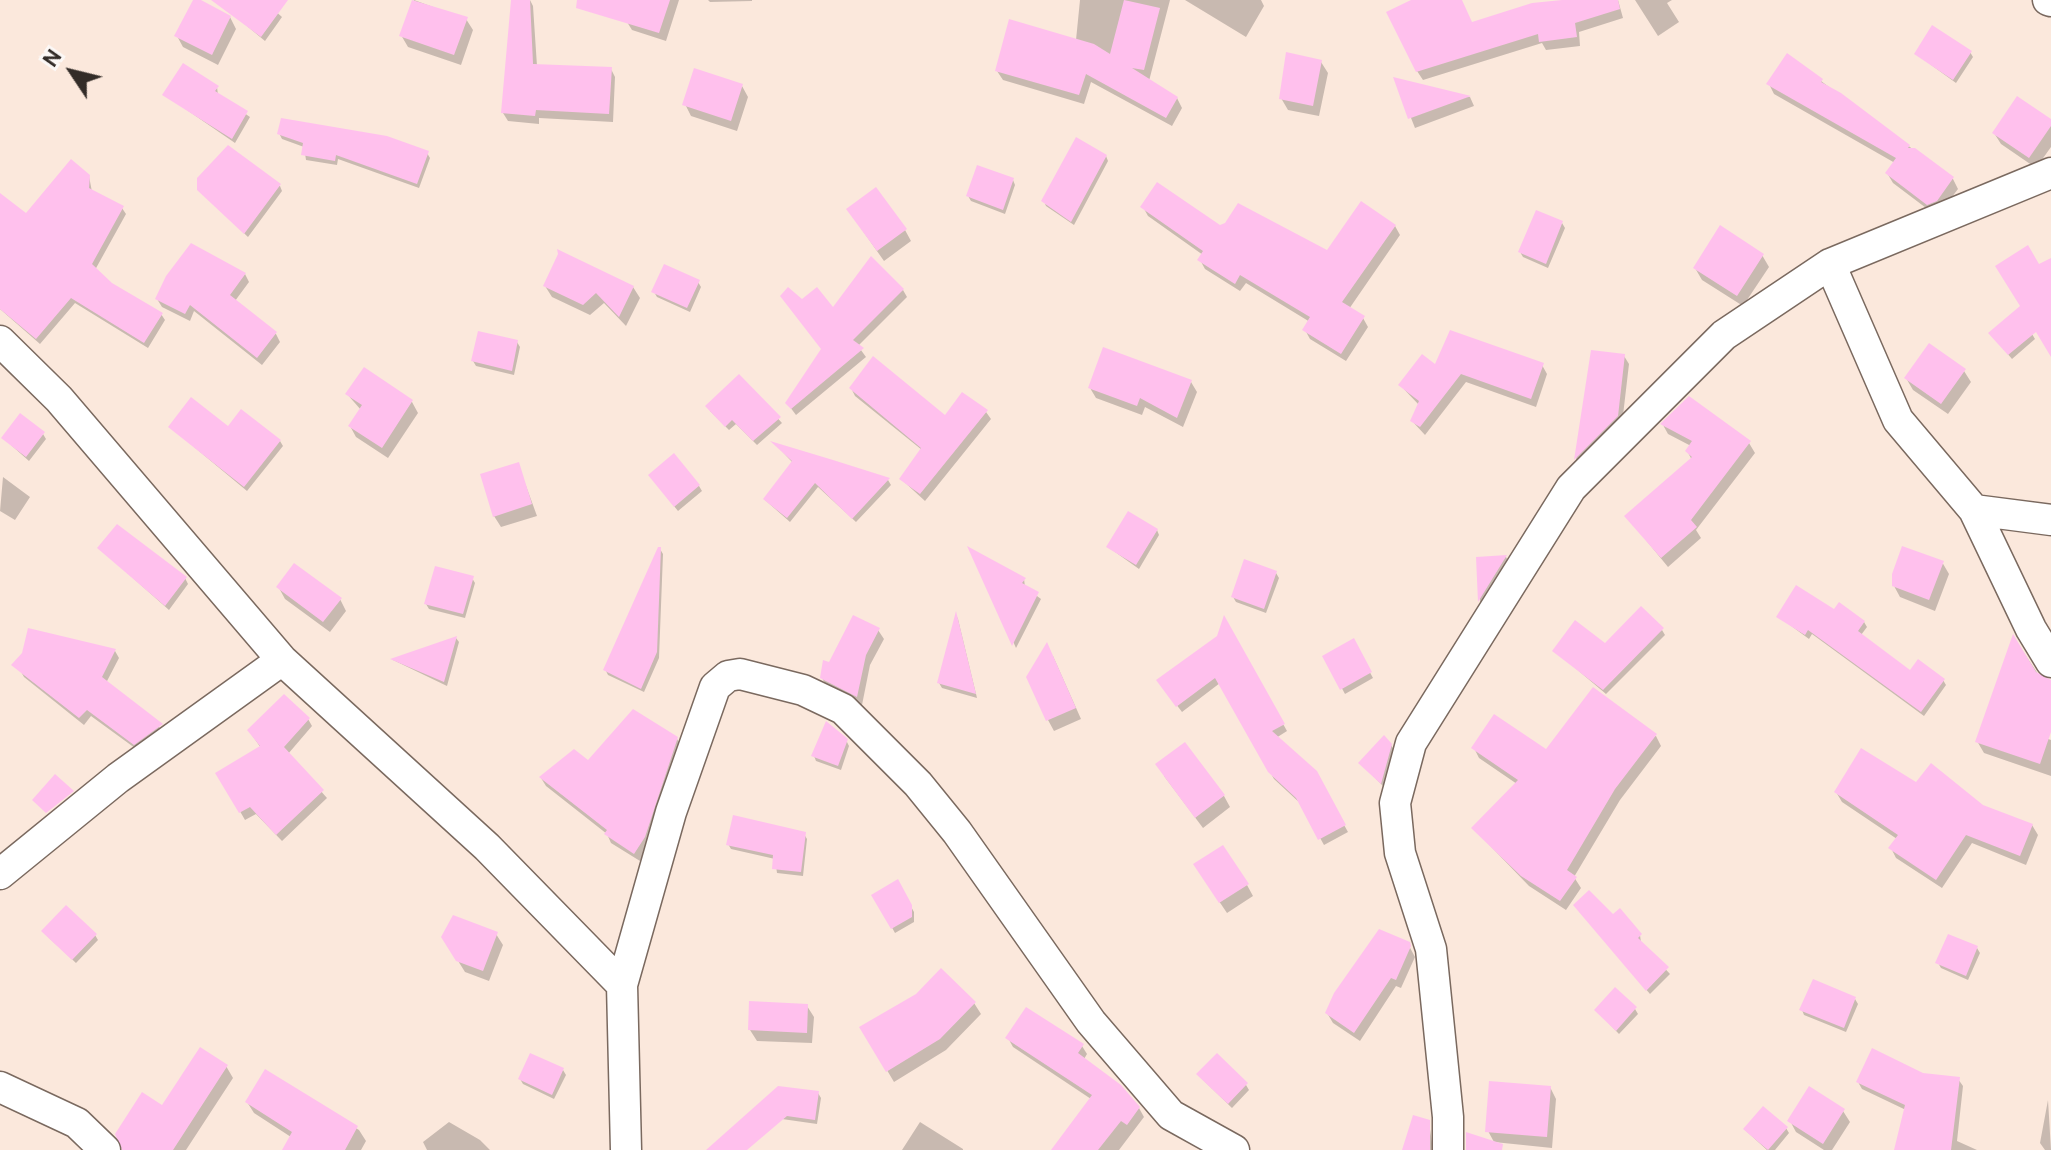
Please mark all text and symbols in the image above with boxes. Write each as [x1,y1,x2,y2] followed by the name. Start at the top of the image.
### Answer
[32,32,112,112] north arrow
[36,44,67,72] text: N

